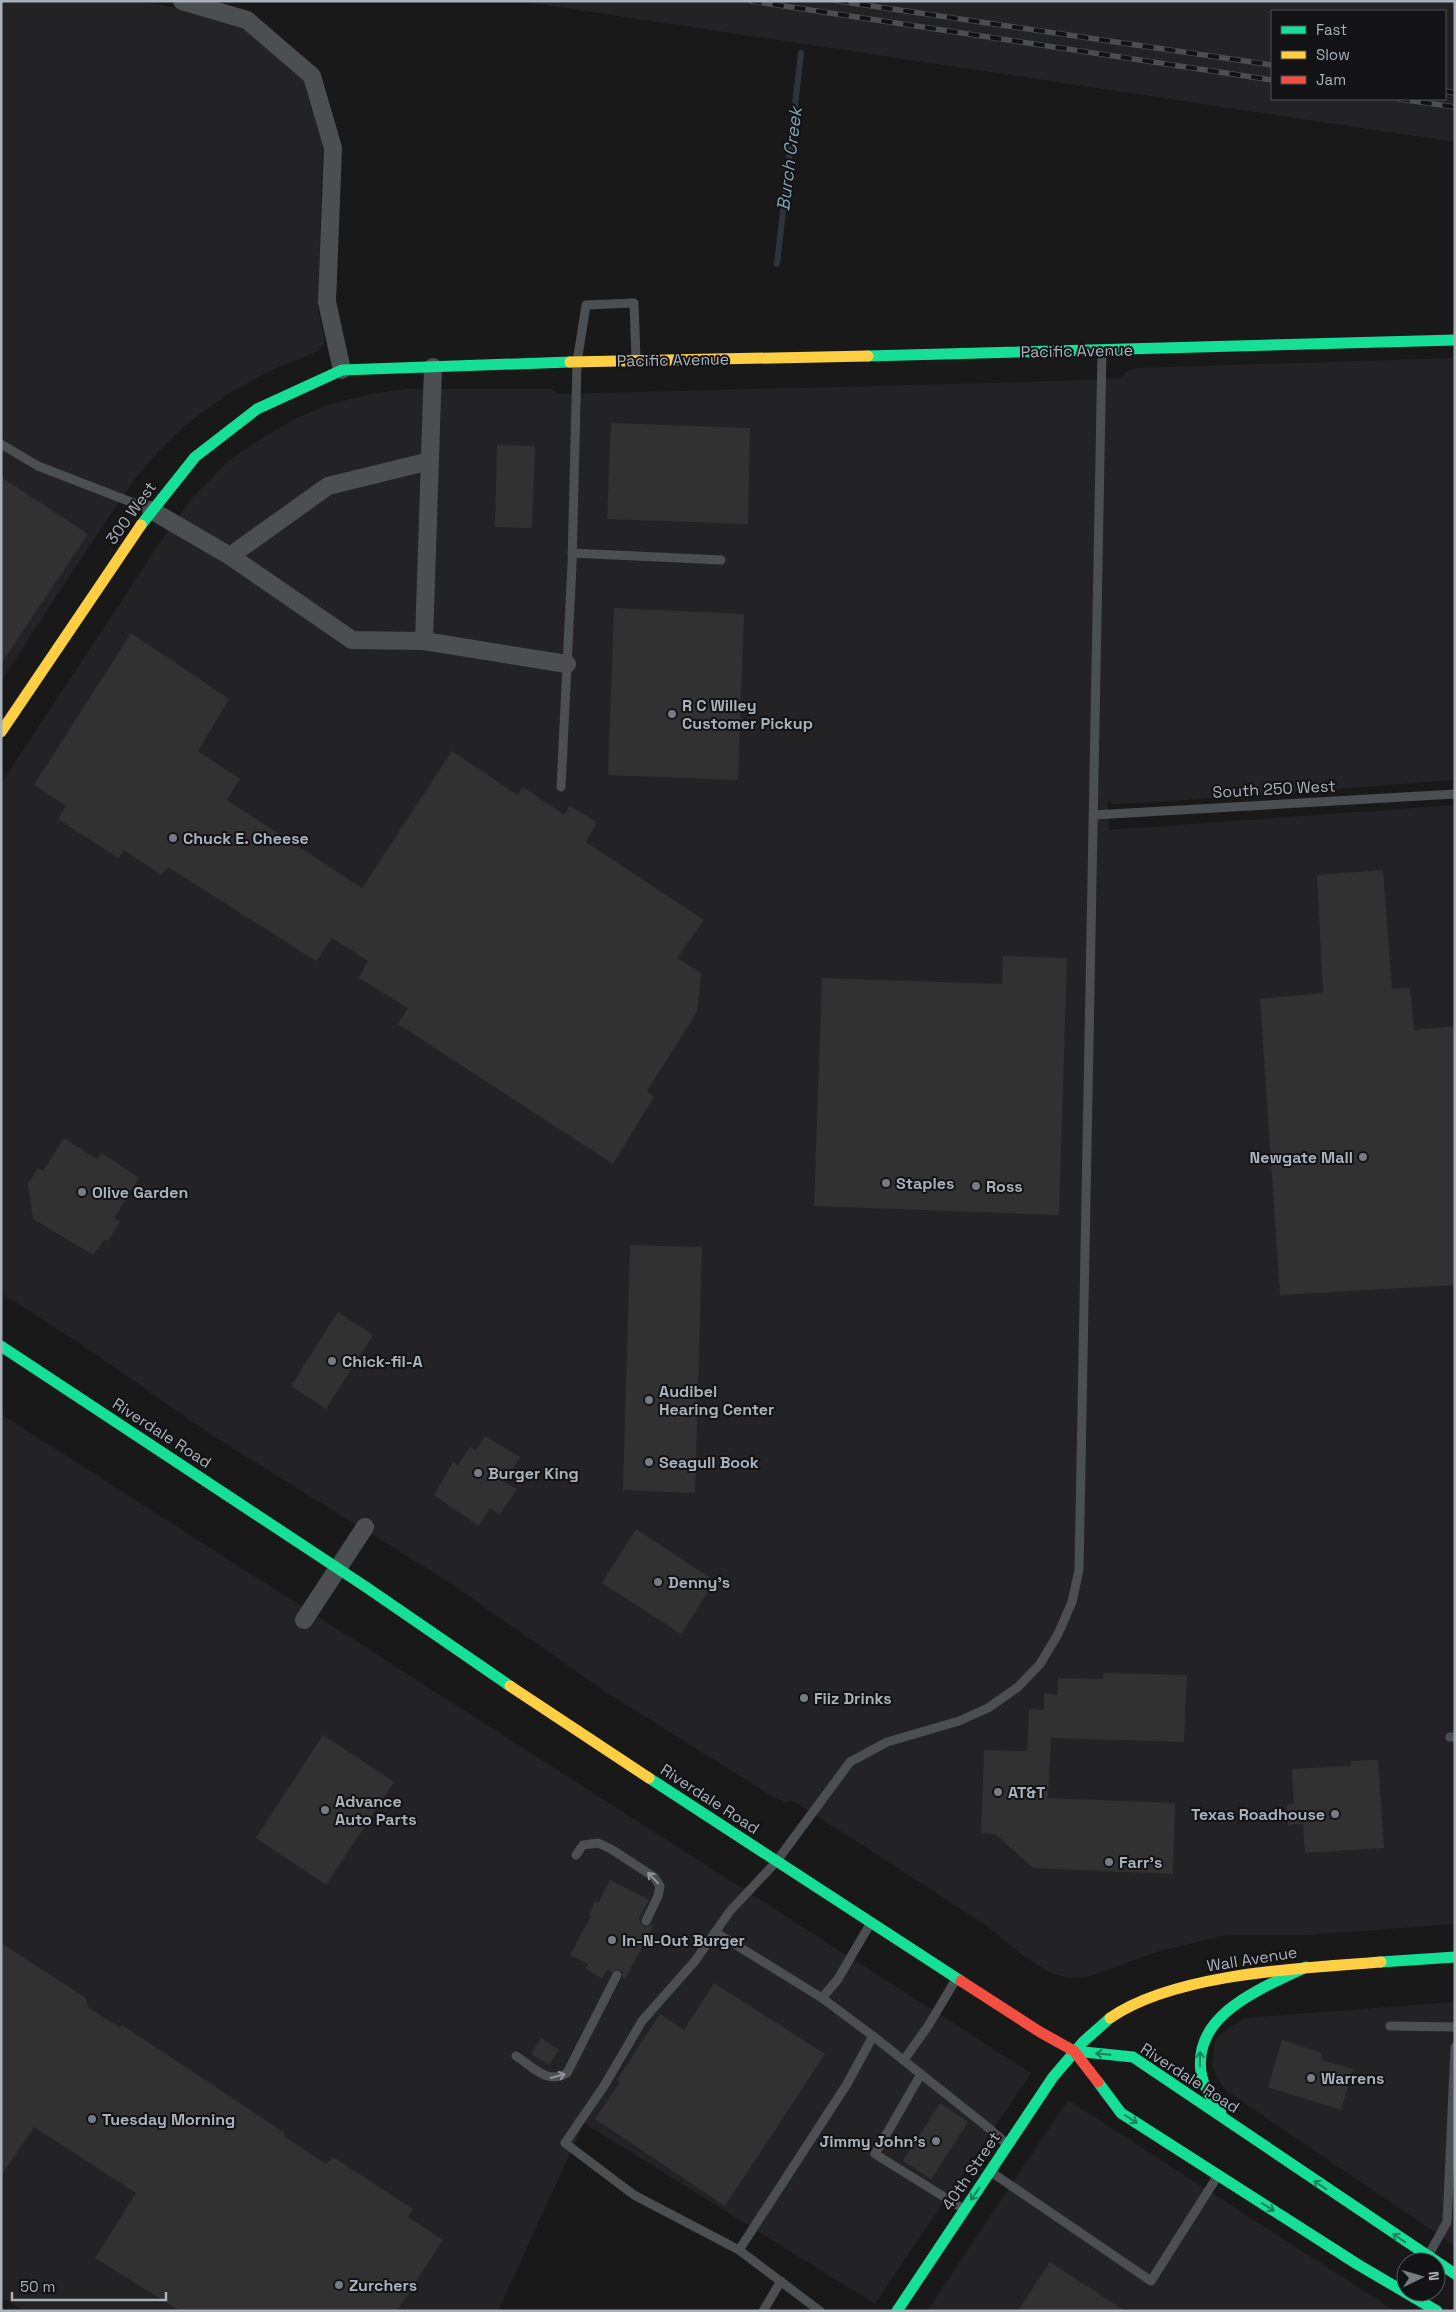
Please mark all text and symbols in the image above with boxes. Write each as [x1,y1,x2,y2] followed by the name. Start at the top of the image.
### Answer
[1271,10,1446,100] legend
[1316,20,1347,39] text: Fast
[1316,45,1350,64] text: Slow
[1316,70,1346,89] text: Jam
[771,103,807,212] water label: Burch Creek
[1021,340,1133,362] street label: Pacific Avenue
[617,349,729,371] street label: Pacific Avenue
[101,477,161,549] street label: 300 West
[682,695,813,734] place label: R C Willey Customer Pickup
[666,708,678,720] marker: R C Willey Customer Pickup
[1212,775,1336,803] street label: South 250 West
[183,828,309,849] place label: Chuck E. Cheese
[167,832,179,844] marker: Chuck E. Cheese
[1250,1147,1353,1168] place label: Newgate Mall
[1357,1151,1369,1163] marker: Newgate Mall
[896,1173,954,1194] place label: Staples
[986,1176,1023,1197] place label: Ross
[880,1177,892,1189] marker: Staples
[970,1180,982,1192] marker: Ross
[92,1182,188,1203] place label: Olive Garden
[76,1186,88,1198] marker: Olive Garden
[342,1351,423,1372] place label: Chick-fil-A
[326,1355,338,1367] marker: Chick-fil-A
[659,1381,774,1420] place label: Audibel Hearing Center
[109,1393,215,1473] street label: Riverdale Road
[643,1394,655,1406] marker: Audibel Hearing Center
[659,1452,759,1473] place label: Seagull Book
[643,1456,655,1468] marker: Seagull Book
[488,1463,579,1484] place label: Burger King
[472,1467,484,1479] marker: Burger King
[668,1572,730,1593] place label: Denny's
[652,1576,664,1588] marker: Denny's
[814,1688,892,1709] place label: Fiiz Drinks
[798,1692,810,1704] marker: Fiiz Drinks
[657,1759,763,1839] street label: Riverdale Road
[1008,1782,1046,1803] place label: AT&T
[992,1786,1004,1798] marker: AT&T
[335,1791,417,1830] place label: Advance Auto Parts
[319,1804,331,1816] marker: Advance Auto Parts
[1191,1804,1325,1825] place label: Texas Roadhouse
[1329,1808,1341,1820] marker: Texas Roadhouse
[1119,1852,1162,1873] place label: Farr's
[1103,1856,1115,1868] marker: Farr's
[647,1872,659,1884] one-way arrow
[622,1930,745,1951] place label: In-N-Out Burger
[606,1934,618,1946] marker: In-N-Out Burger
[1205,1941,1299,1977] street label: Wall Avenue
[1137,2038,1243,2118] street label: Riverdale Road
[1095,2049,1111,2059] one-way arrow
[1195,2051,1205,2068] one-way arrow
[1321,2068,1384,2089] place label: Warrens
[550,2070,566,2080] one-way arrow
[1305,2072,1317,2084] marker: Warrens
[102,2109,235,2130] place label: Tuesday Morning
[86,2113,98,2125] marker: Tuesday Morning
[1123,2114,1137,2124] one-way arrow
[937,2128,1005,2214] street label: 40th Street
[820,2131,926,2152] place label: Jimmy John's
[930,2135,942,2147] marker: Jimmy John's
[1314,2179,1328,2189] one-way arrow
[970,2187,980,2201] one-way arrow
[1260,2202,1274,2212] one-way arrow
[1393,2233,1407,2243] one-way arrow
[1396,2252,1446,2302] north arrow
[12,2270,166,2302] scale bar
[1425,2270,1443,2281] text: N
[349,2275,417,2296] place label: Zurchers
[20,2277,55,2296] text: 50 m
[333,2279,345,2291] marker: Zurchers

